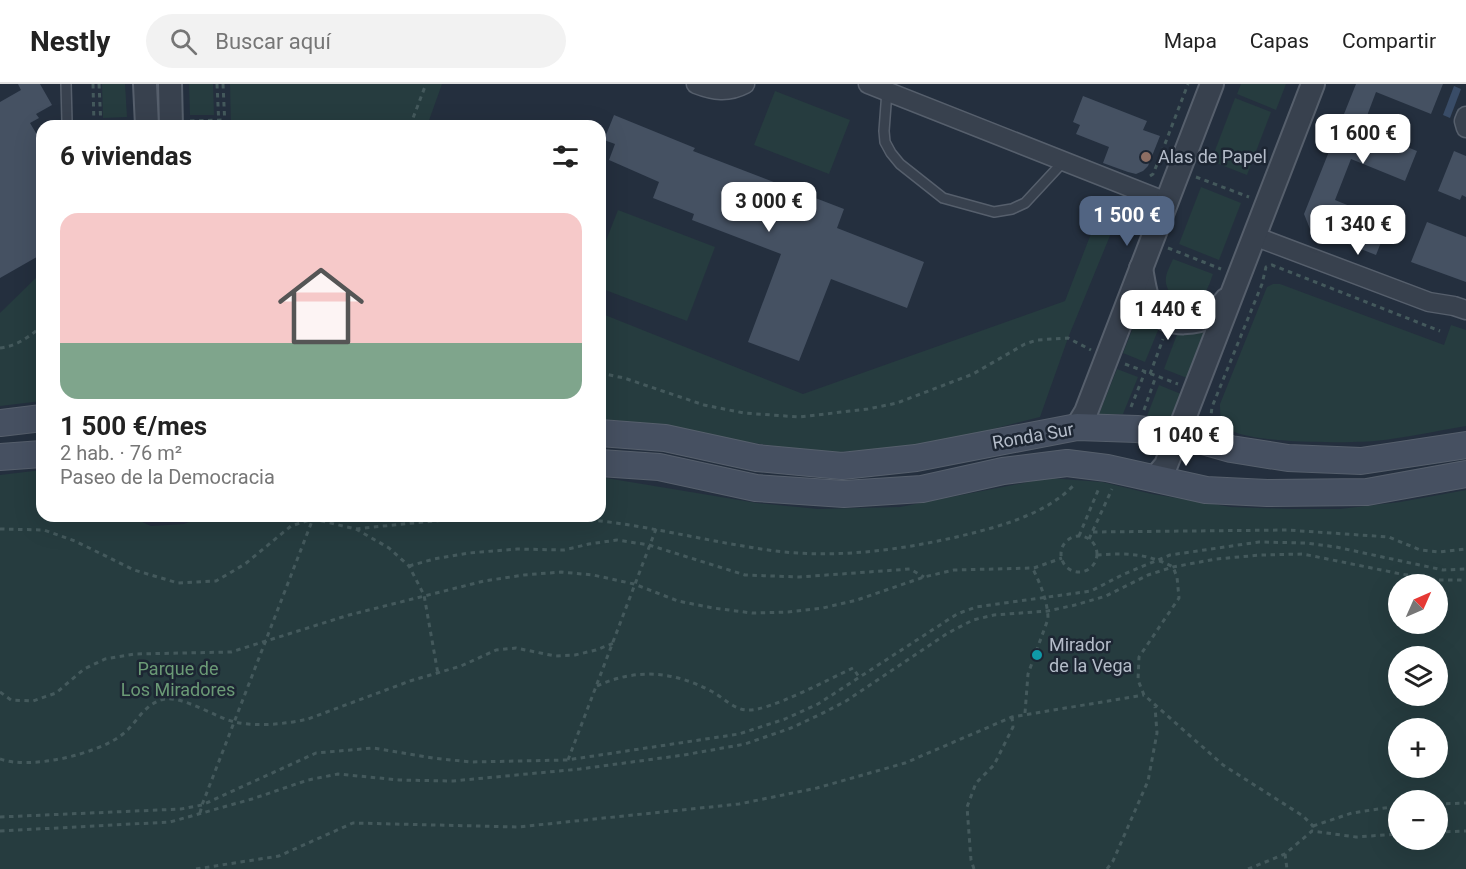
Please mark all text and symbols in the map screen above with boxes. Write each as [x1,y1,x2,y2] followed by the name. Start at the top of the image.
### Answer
[146,14,566,68] search box
[30,25,110,58] text: Nestly
[167,25,200,58] icon: search
[215,29,331,54] text: Buscar aquí
[1164,29,1217,53] text: Mapa
[1250,29,1309,53] text: Capas
[1342,29,1436,53] text: Compartir
[1308,114,1418,165] pin: 1 600 €
[1329,121,1397,145] text: 1 600 €
[549,140,582,173] icon: filters
[60,141,192,171] text: 6 viviendas
[1158,146,1267,167] place label: Alas de Papel
[1139,150,1153,164] marker: Alas de Papel
[714,182,824,233] pin: 3 000 €
[735,189,803,213] text: 3 000 €
[1072,196,1182,247] pin: 1 500 €
[1093,203,1161,227] text: 1 500 €
[1303,205,1413,256] pin: 1 340 €
[1324,212,1392,236] text: 1 340 €
[267,252,375,360] icon: home
[1113,290,1223,341] pin: 1 440 €
[1134,297,1202,321] text: 1 440 €
[60,411,207,441] text: 1 500 €/mes
[1131,416,1241,467] pin: 1 040 €
[991,418,1075,453] street label: Ronda Sur
[1152,423,1220,447] text: 1 040 €
[60,441,182,465] text: 2 hab. · 76 m²
[60,465,275,489] text: Paseo de la Democracia
[1388,574,1448,634] north arrow
[1388,574,1448,850] map controls
[1049,634,1132,676] place label: Mirador de la Vega
[1388,646,1448,706] button: layers
[1030,648,1044,662] marker: Mirador de la Vega
[121,658,235,700] park label: Parque de Los Miradores
[1388,718,1448,778] button: +
[1388,790,1448,850] button: −

